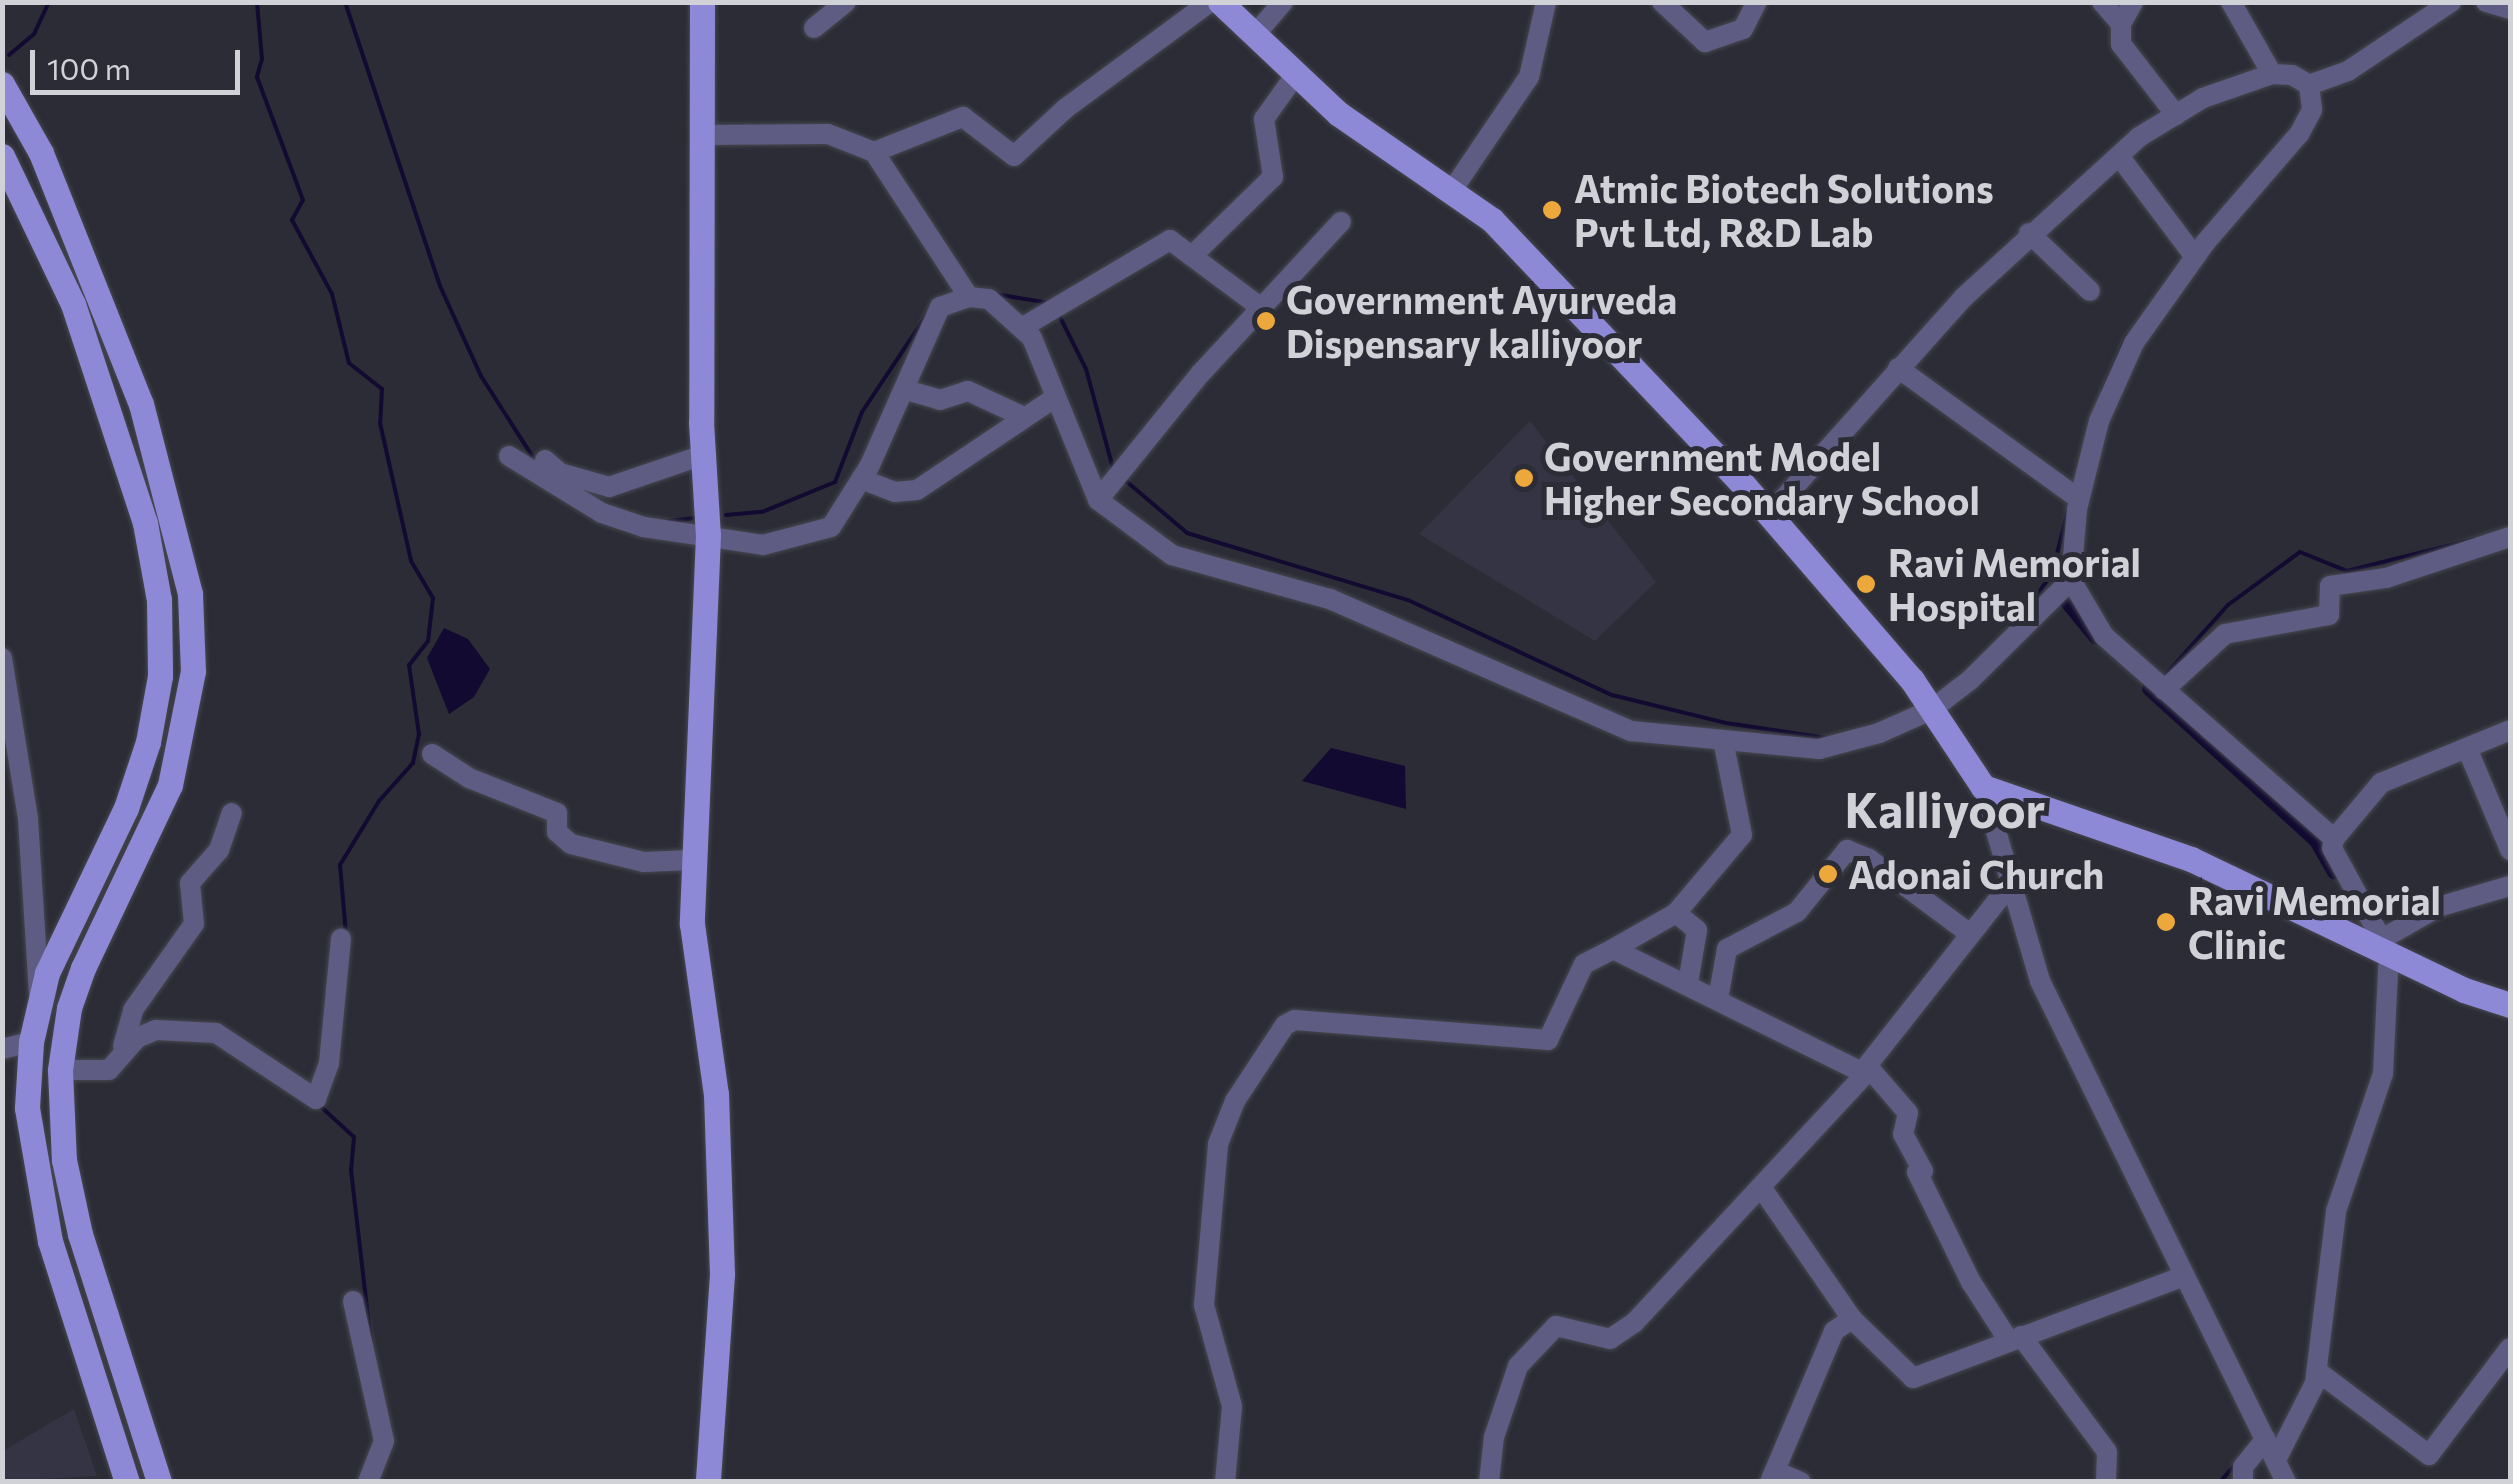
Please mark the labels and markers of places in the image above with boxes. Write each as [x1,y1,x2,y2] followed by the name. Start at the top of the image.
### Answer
[1574,165,1994,254] place label: Atmic Biotech Solutions Pvt Ltd, R&D Lab
[1539,197,1565,223] marker: Atmic Biotech Solutions Pvt Ltd, R&D Lab
[1286,276,1677,366] place label: Government Ayurveda Dispensary kalliyoor
[1255,310,1277,332] marker: Government Ayurveda Dispensary kalliyoor
[1544,433,1980,522] place label: Government Model Higher Secondary School
[1513,467,1535,489] marker: Government Model Higher Secondary School
[1888,539,2141,628] place label: Ravi Memorial Hospital
[1853,571,1879,597] marker: Ravi Memorial Hospital
[1848,851,2104,897] place label: Adonai Church
[1817,863,1839,885] marker: Adonai Church
[2188,877,2441,966] place label: Ravi Memorial Clinic
[2153,909,2179,935] marker: Ravi Memorial Clinic

